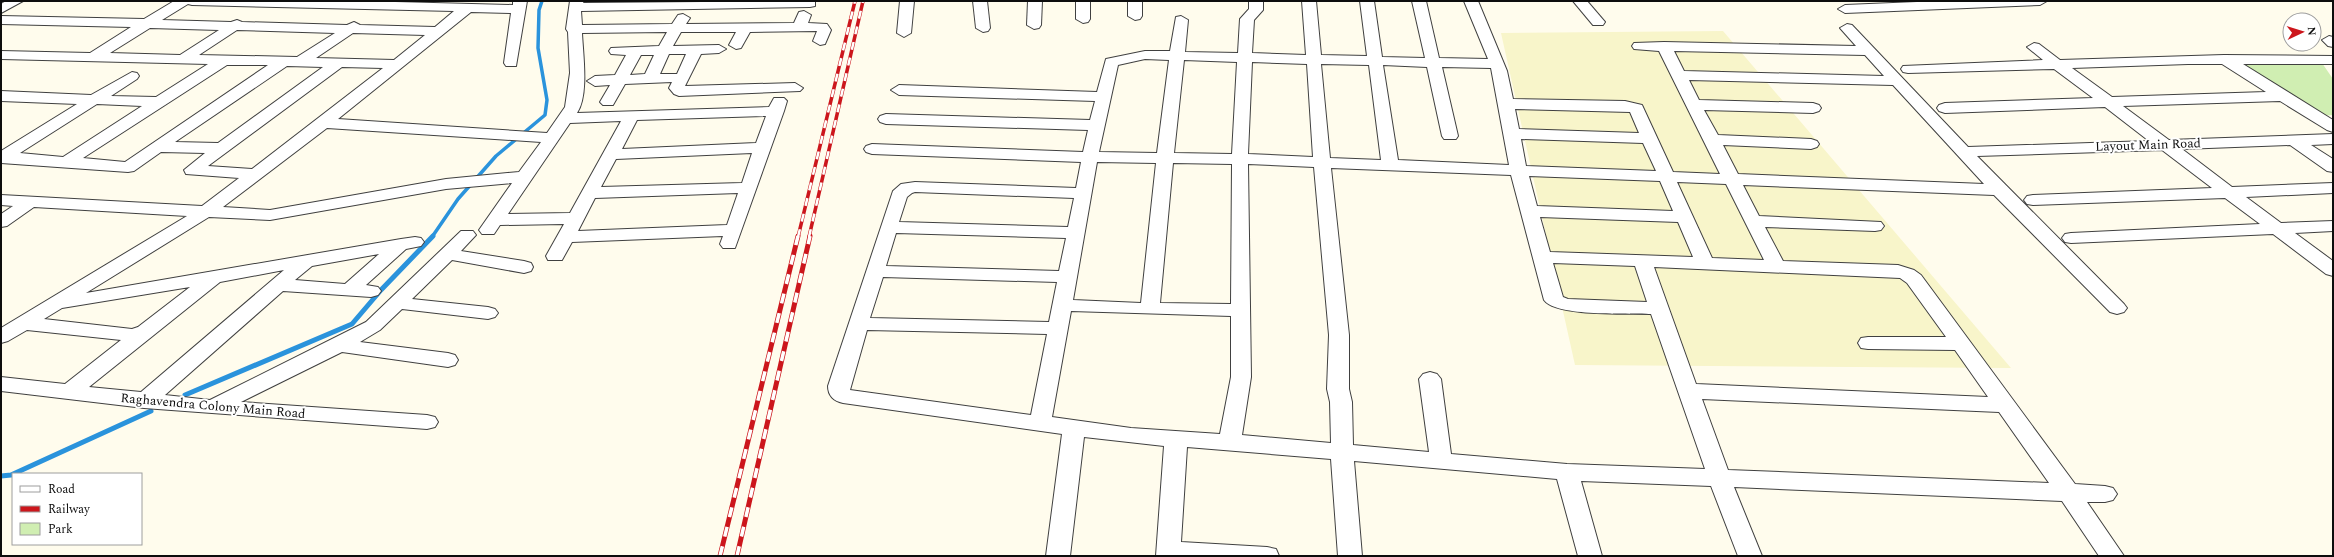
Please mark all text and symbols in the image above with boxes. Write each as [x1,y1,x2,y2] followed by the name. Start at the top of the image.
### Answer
[2282,12,2322,52] north arrow
[2303,26,2320,36] text: N
[2095,133,2201,157] street label: Layout Main Road
[120,388,306,424] street label: Raghavendra Colony Main Road
[12,473,142,545] legend
[48,480,75,499] text: Road
[48,500,91,519] text: Railway
[48,520,73,539] text: Park

